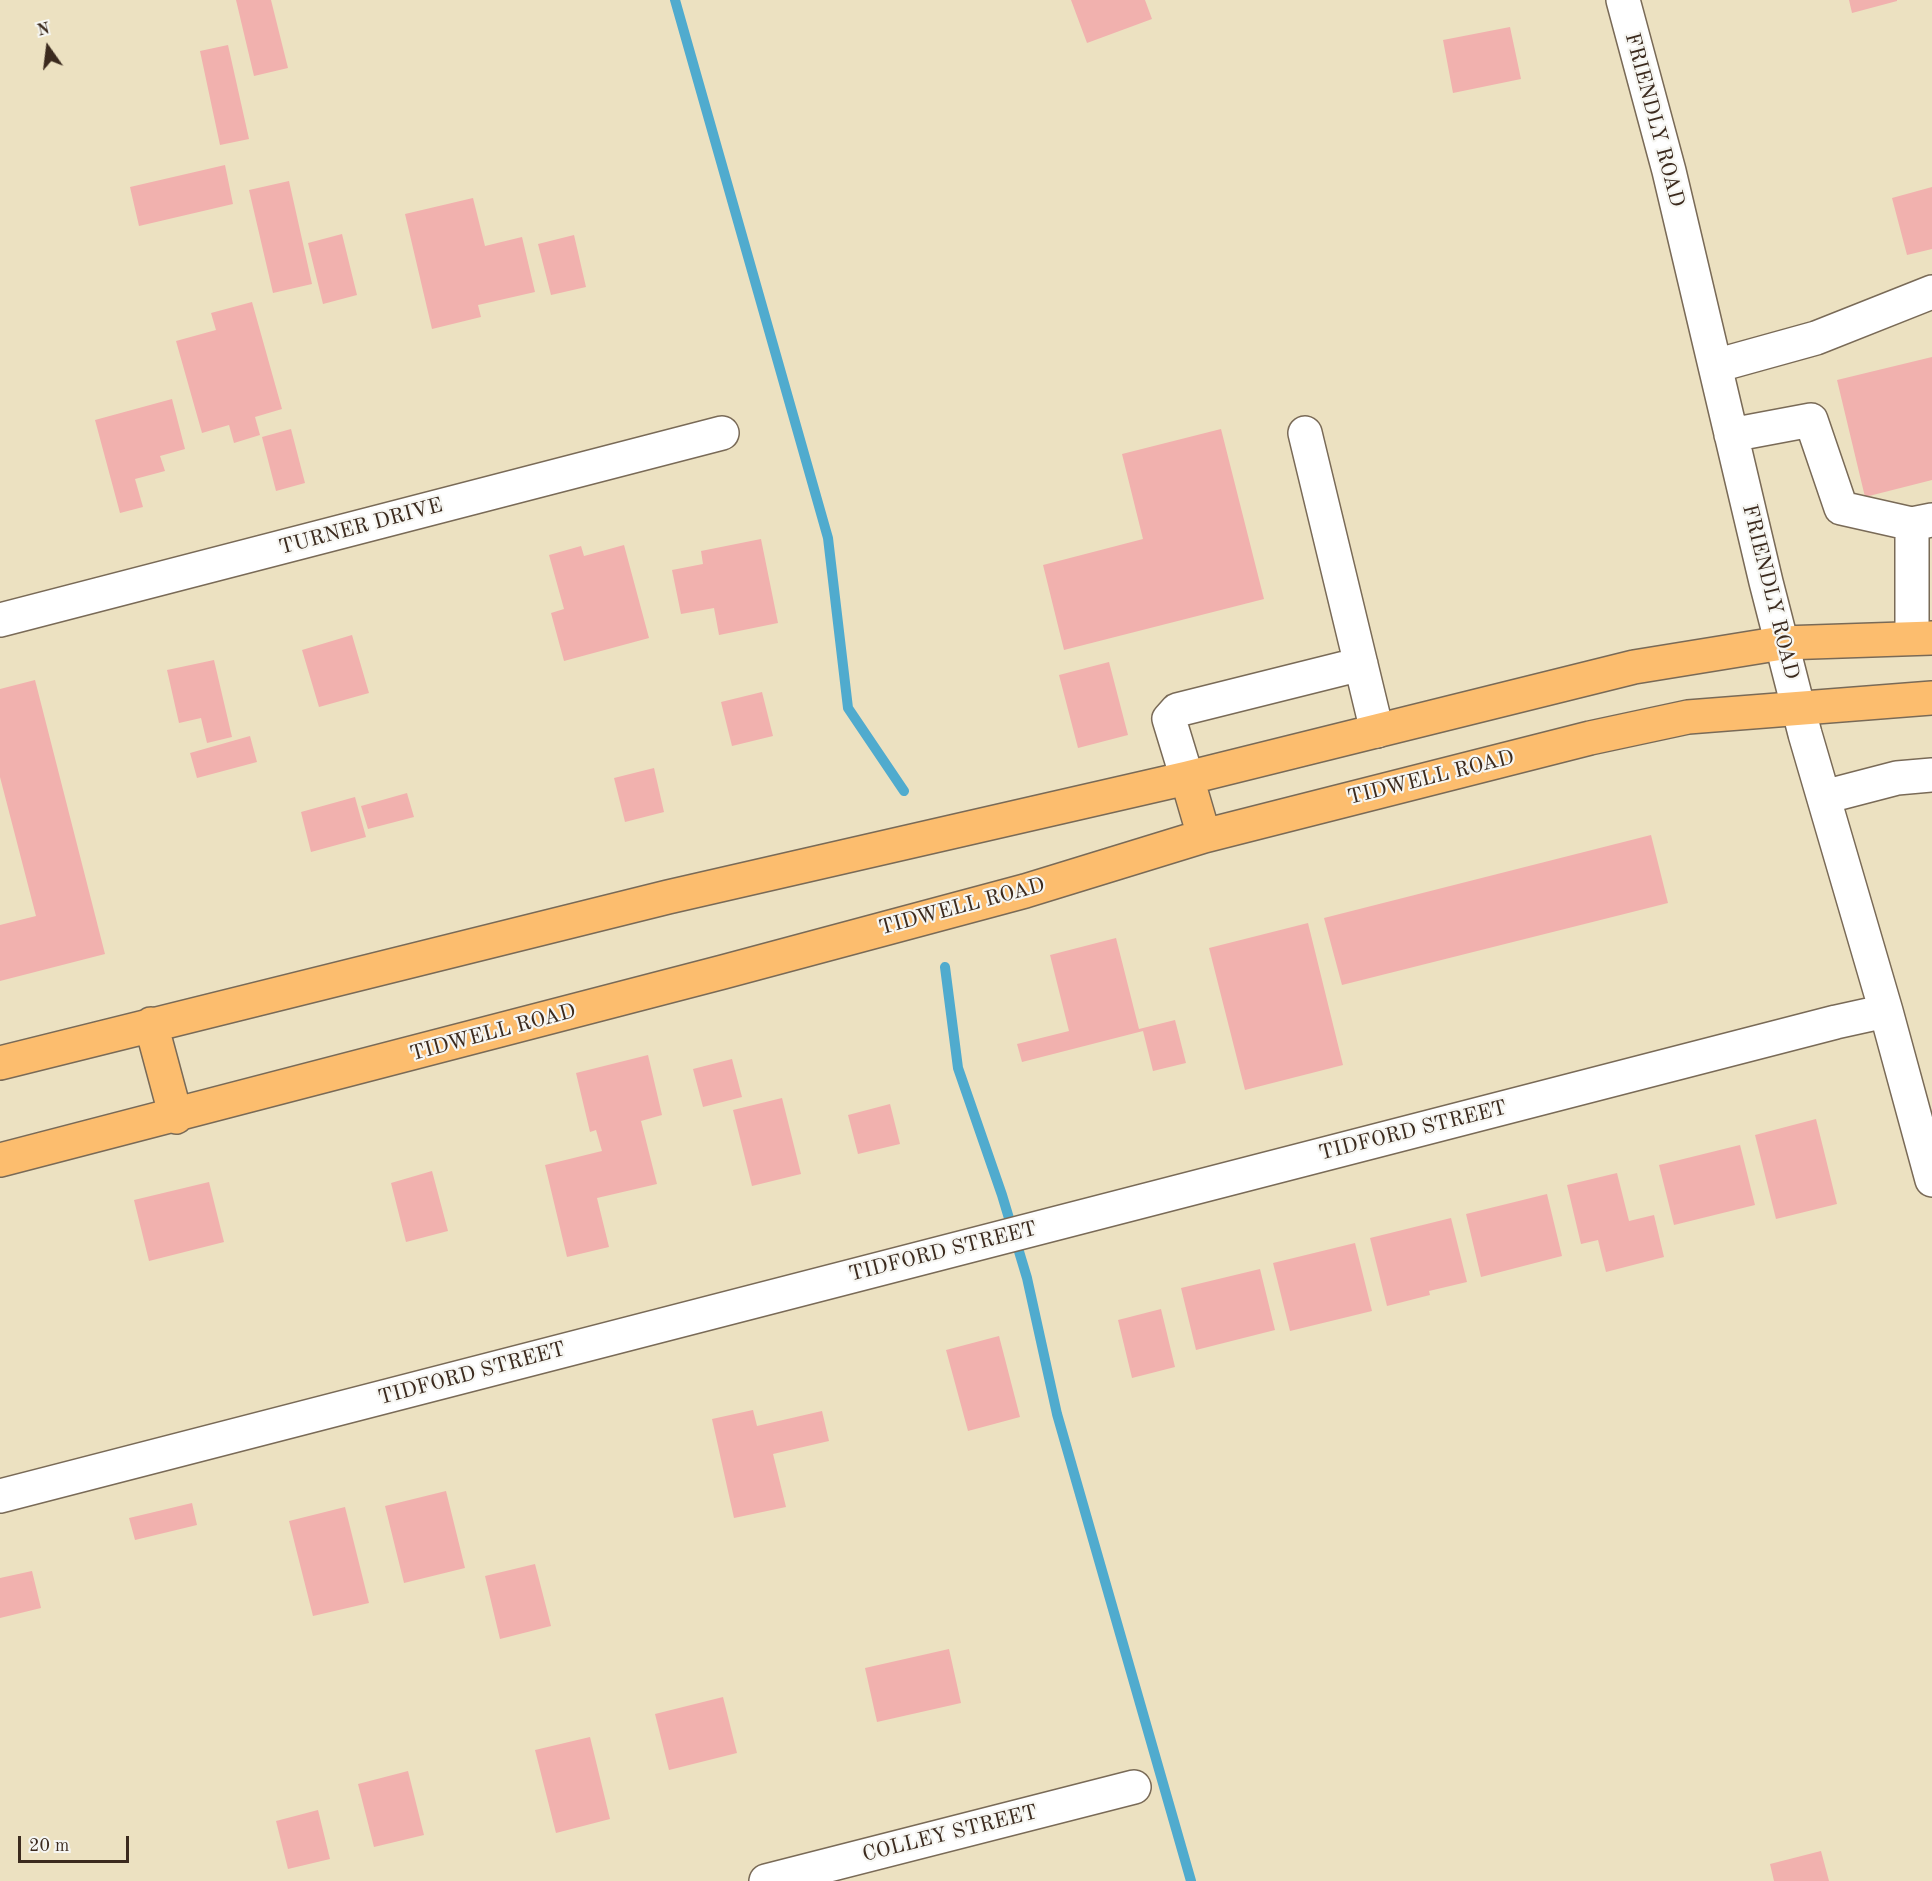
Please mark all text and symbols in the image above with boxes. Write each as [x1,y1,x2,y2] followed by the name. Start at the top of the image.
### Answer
[18,18,78,78] north arrow
[36,21,52,40] text: N
[1619,30,1689,210] street label: FRIENDLY ROAD
[276,493,446,561] street label: TURNER DRIVE
[1736,502,1804,682] street label: FRIENDLY ROAD
[1345,745,1517,811] street label: TIDWELL ROAD
[876,873,1048,941] street label: TIDWELL ROAD
[407,999,579,1067] street label: TIDWELL ROAD
[1316,1095,1510,1167] street label: TIDFORD STREET
[846,1216,1040,1288] street label: TIDFORD STREET
[376,1337,568,1411] street label: TIDFORD STREET
[860,1800,1040,1868] street label: COLLEY STREET
[21,1824,132,1862] scale bar
[29,1837,69,1855] text: 20 m

